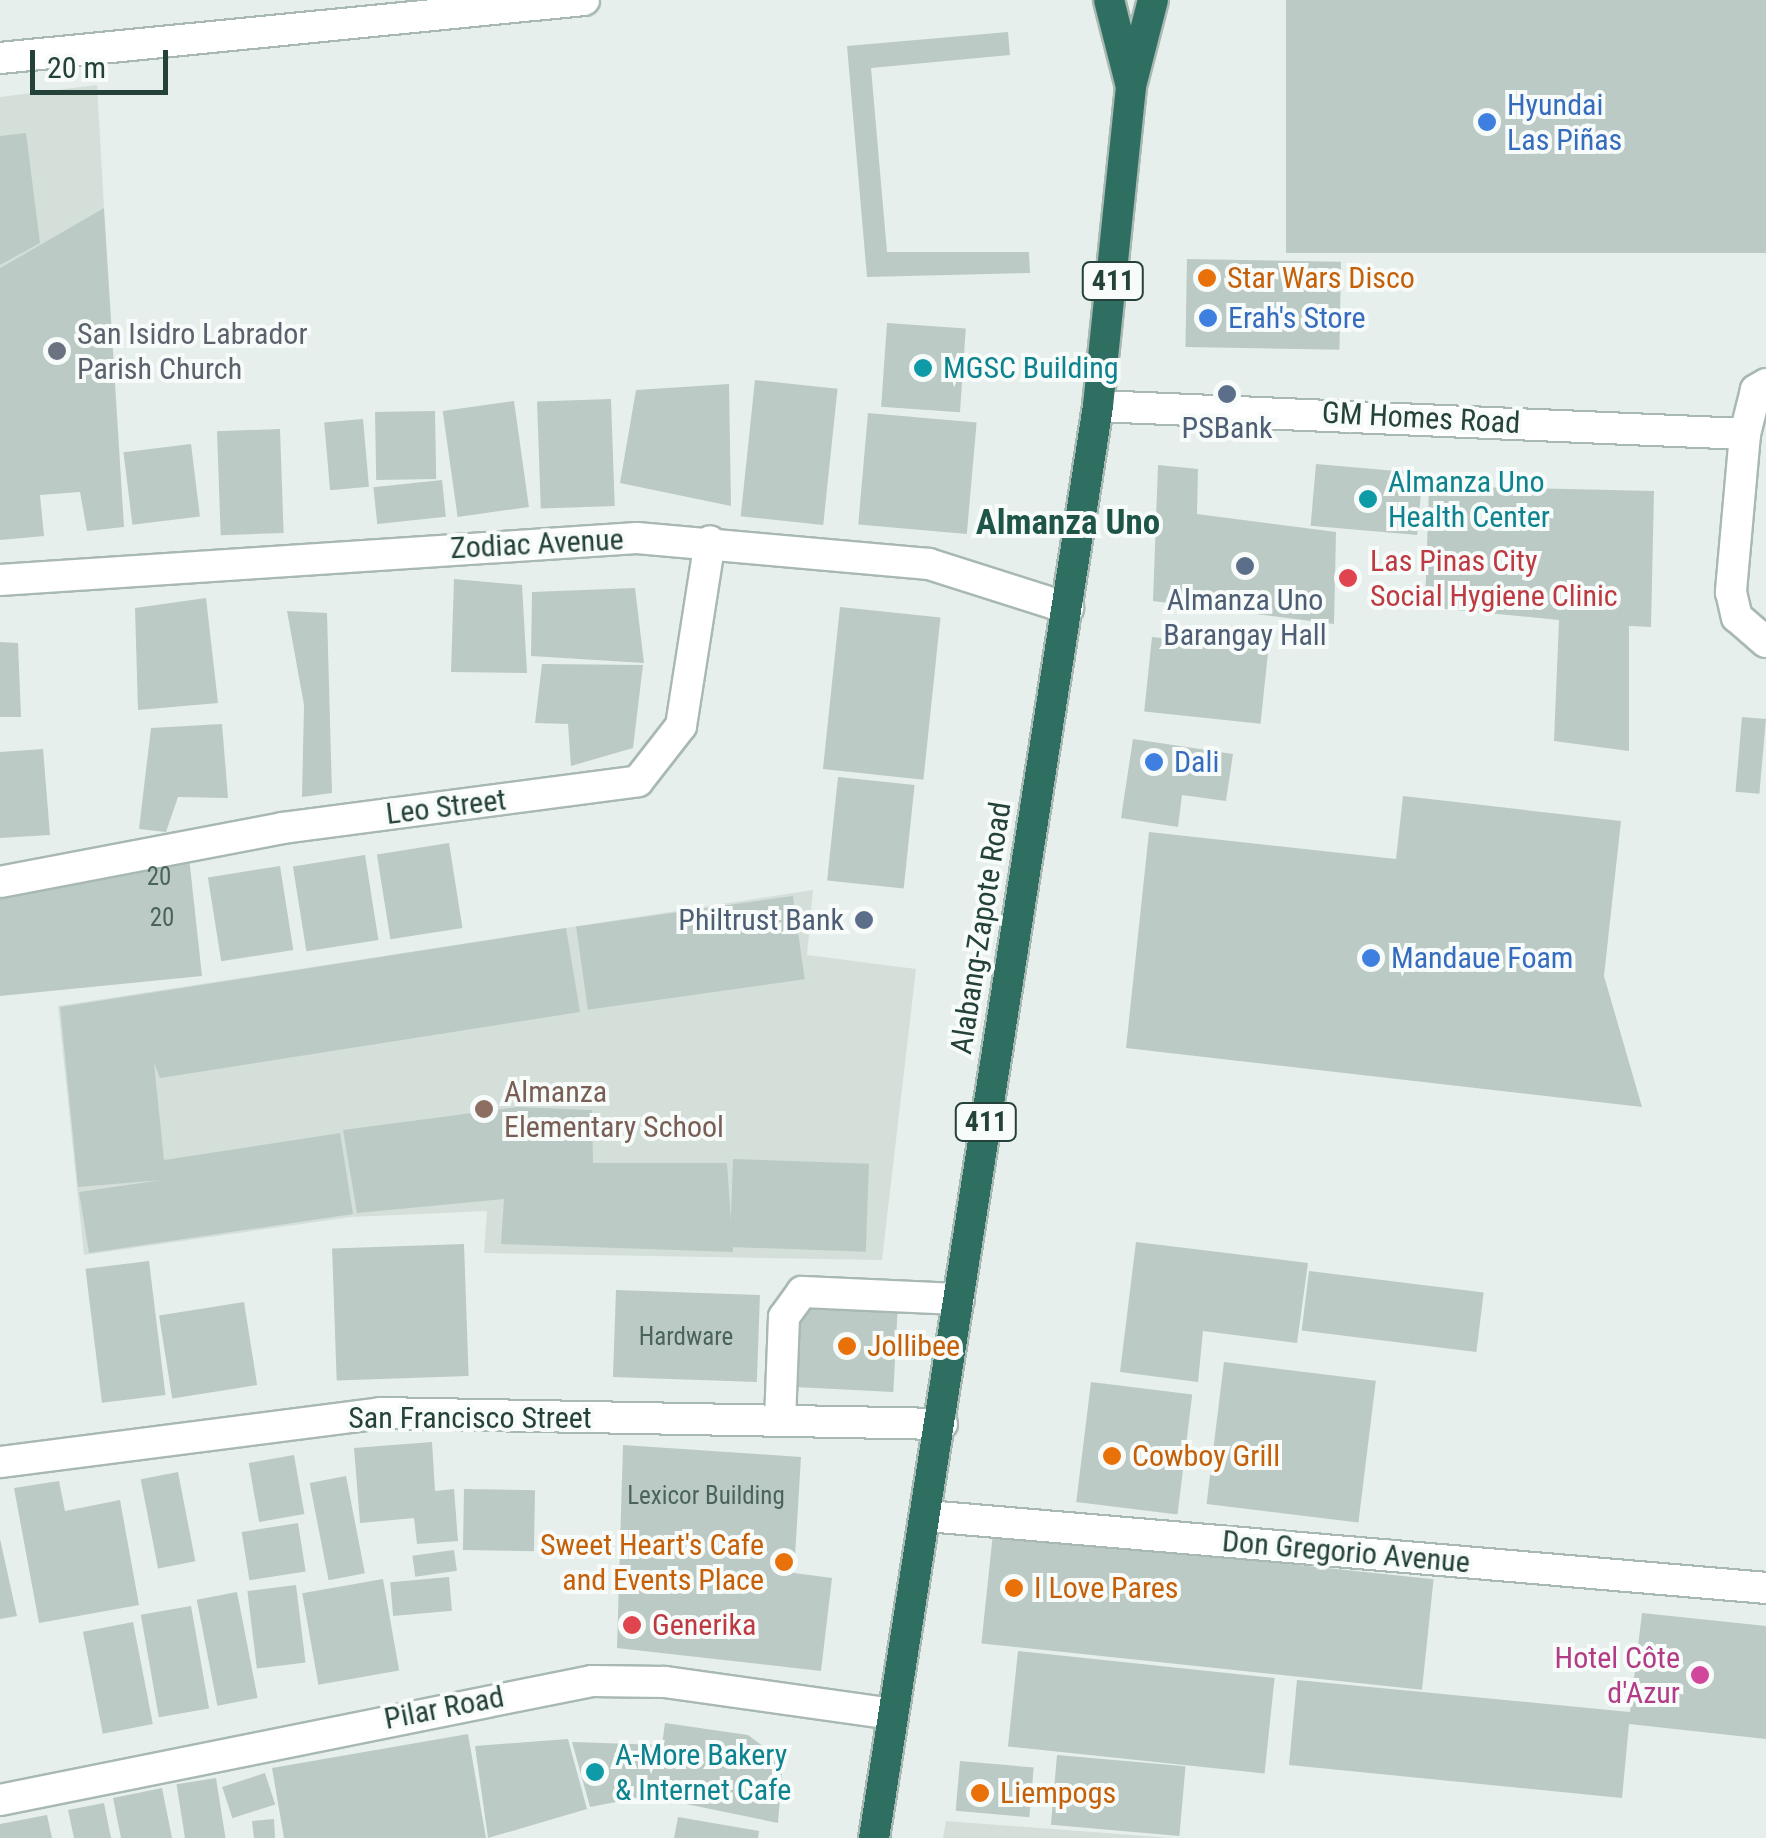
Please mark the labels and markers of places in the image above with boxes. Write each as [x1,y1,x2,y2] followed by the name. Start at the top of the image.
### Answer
[1507,87,1622,158] place label: Hyundai Las Piñas
[1476,111,1498,133] marker: Hyundai Las Piñas
[1227,260,1415,296] place label: Star Wars Disco
[1196,267,1218,289] marker: Star Wars Disco
[1228,300,1366,336] place label: Erah's Store
[1197,307,1219,329] marker: Erah's Store
[77,316,308,386] place label: San Isidro Labrador Parish Church
[46,340,68,362] marker: San Isidro Labrador Parish Church
[943,350,1119,386] place label: MGSC Building
[912,357,934,379] marker: MGSC Building
[1216,383,1238,405] marker: PSBank
[1182,410,1272,446] place label: PSBank
[1388,464,1550,534] place label: Almanza Uno Health Center
[1357,488,1379,510] marker: Almanza Uno Health Center
[1370,543,1618,614] place label: Las Pinas City Social Hygiene Clinic
[1234,555,1256,577] marker: Almanza Uno Barangay Hall
[1335,565,1361,591] marker: Las Pinas City Social Hygiene Clinic
[1163,582,1327,652] place label: Almanza Uno Barangay Hall
[1174,744,1219,780] place label: Dali
[1143,751,1165,773] marker: Dali
[678,902,844,938] place label: Philtrust Bank
[853,909,875,931] marker: Philtrust Bank
[1391,940,1573,976] place label: Mandaue Foam
[1360,947,1382,969] marker: Mandaue Foam
[504,1074,724,1144] place label: Almanza Elementary School
[473,1098,495,1120] marker: Almanza Elementary School
[867,1328,960,1364] place label: Jollibee
[836,1335,858,1357] marker: Jollibee
[1132,1438,1280,1474] place label: Cowboy Grill
[1101,1445,1123,1467] marker: Cowboy Grill
[540,1527,764,1598] place label: Sweet Heart's Cafe and Events Place
[773,1551,795,1573] marker: Sweet Heart's Cafe and Events Place
[1034,1570,1179,1606] place label: I Love Pares
[1003,1577,1025,1599] marker: I Love Pares
[652,1607,756,1643] place label: Generika
[621,1614,643,1636] marker: Generika
[1555,1640,1680,1710] place label: Hotel Côte d'Azur
[1689,1664,1711,1686] marker: Hotel Côte d'Azur
[615,1737,791,1808] place label: A-More Bakery & Internet Cafe
[584,1761,606,1783] marker: A-More Bakery & Internet Cafe
[1000,1775,1116,1811] place label: Liempogs
[969,1782,991,1804] marker: Liempogs

